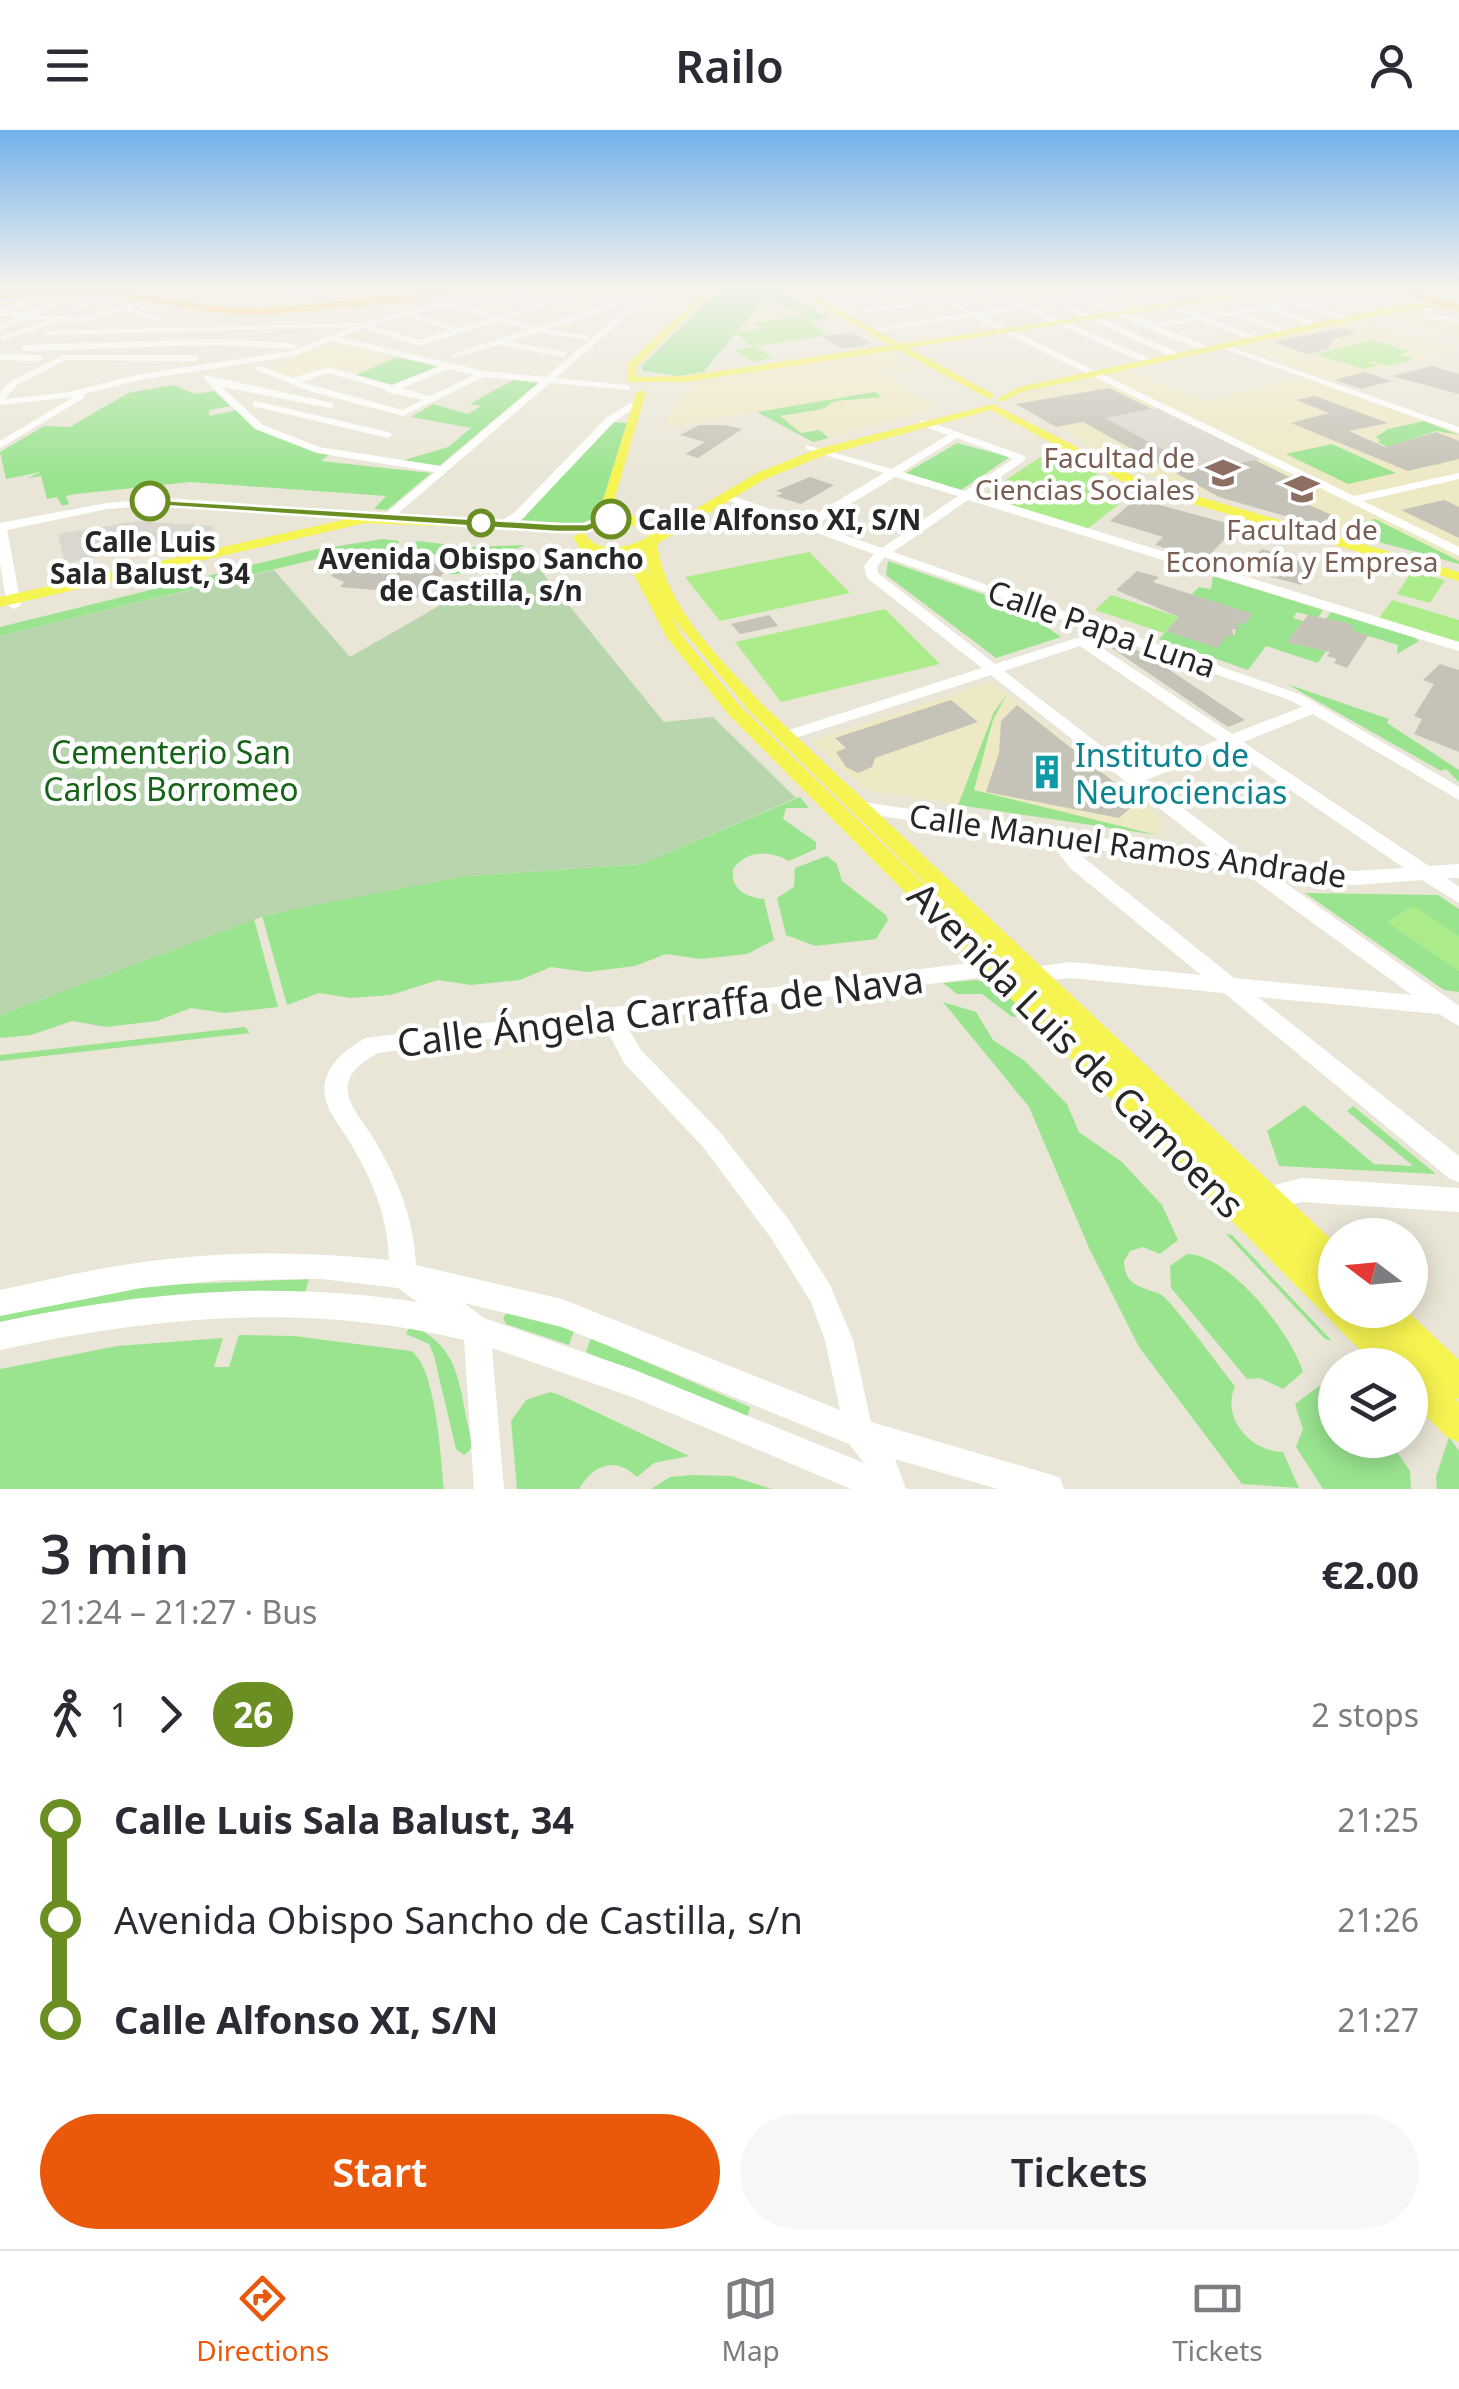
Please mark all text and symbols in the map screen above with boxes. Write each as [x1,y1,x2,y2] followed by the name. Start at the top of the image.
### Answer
[675,35,784,96] text: Railo
[40,38,95,93] icon: menu
[1364,38,1419,93] icon: person
[975,438,1195,508] place label: Facultad de Ciencias Sociales
[1204,454,1242,492] school or university icon: Facultad de Ciencias Sociales
[1283,470,1321,508] school or university icon: Facultad de Economía y Empresa
[131,482,169,520] marker: Calle Luis Sala Balust, 34
[592,500,630,538] marker: Calle Alfonso XI, S/N
[638,500,921,538] place label: Calle Alfonso XI, S/N
[468,510,494,536] marker: Avenida Obispo Sancho de Castilla, s/n
[1165,510,1439,580] place label: Facultad de Economía y Empresa
[50,522,250,592] place label: Calle Luis Sala Balust, 34
[318,539,644,609] place label: Avenida Obispo Sancho de Castilla, s/n
[982,569,1222,687] street label: Calle Papa Luna
[43,730,299,810] park label: Cementerio San Carlos Borromeo
[1075,733,1287,813] place label: Instituto de Neurociencias
[1028,753,1066,791] building icon: Instituto de Neurociencias
[907,793,1349,897] street label: Calle Manuel Ramos Andrade
[897,869,1257,1229] street label: Avenida Luis de Camoens
[394,952,926,1068] street label: Calle Ángela Carraffa de Nava
[1318,1218,1428,1328] north arrow
[1318,1218,1428,1458] map controls
[1318,1348,1428,1458] button: layers
[40,1515,189,1590] text: 3 min
[1321,1548,1419,1600] text: €2.00
[40,1590,317,1633] text: 21:24 – 21:27 · Bus
[40,1687,95,1742] icon: walk
[143,1687,198,1742] icon: forward
[233,1691,273,1738] text: 26
[110,1693,128,1736] text: 1
[1311,1693,1419,1736] text: 2 stops
[114,1793,574,1845] text: Calle Luis Sala Balust, 34
[1337,1798,1419,1841] text: 21:25
[114,1893,803,1945] text: Avenida Obispo Sancho de Castilla, s/n
[1337,1898,1419,1941] text: 21:26
[114,1993,498,2045] text: Calle Alfonso XI, S/N
[1337,1998,1419,2041] text: 21:27
[40,2114,720,2229] button: Start
[740,2114,1419,2229] button: Tickets
[196,2271,329,2369] tab: Directions
[722,2271,780,2369] tab: Map
[1172,2271,1263,2369] tab: Tickets

